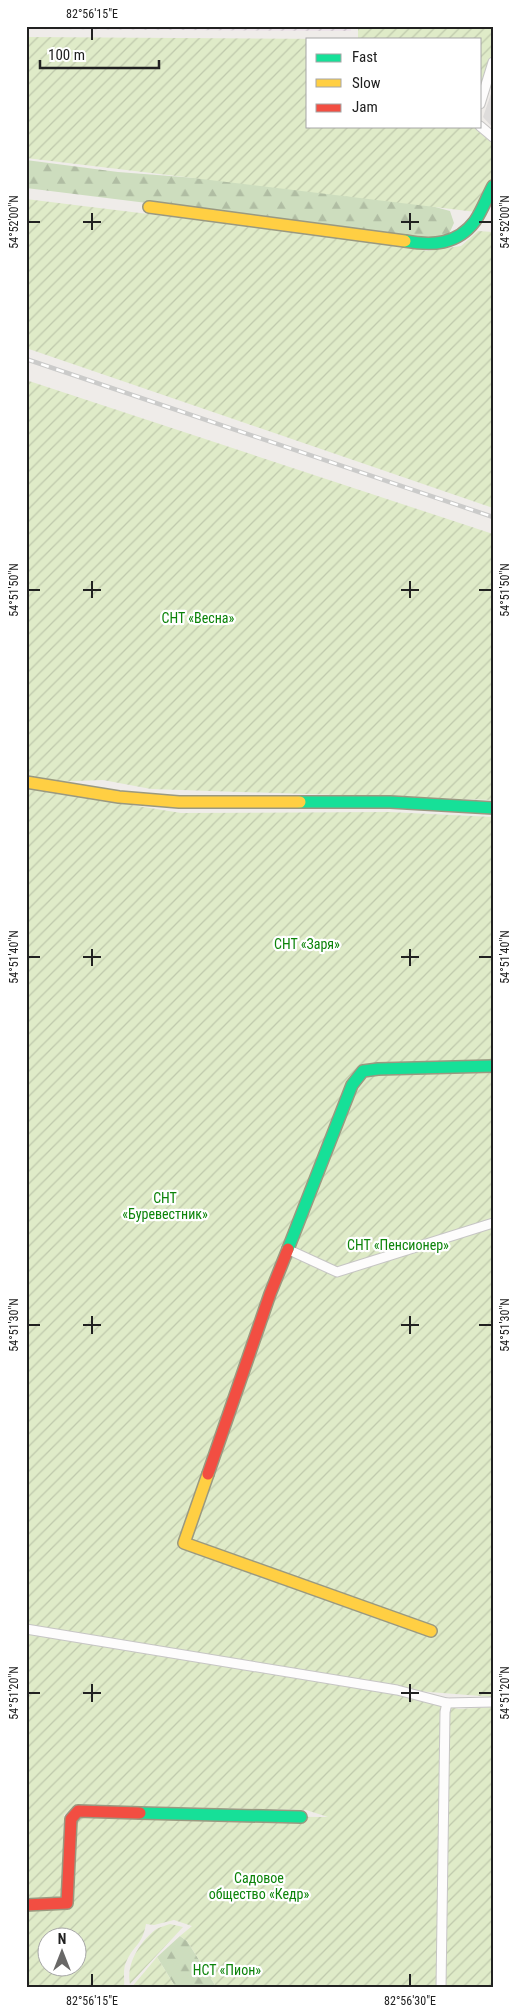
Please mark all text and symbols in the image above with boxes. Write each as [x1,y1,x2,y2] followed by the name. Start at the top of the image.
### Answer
[66,7,118,21] text: 82°56'15"E
[40,38,159,70] scale bar
[306,38,482,128] legend
[48,46,85,64] text: 100 m
[352,48,377,66] text: Fast
[352,74,381,92] text: Slow
[352,98,378,116] text: Jam
[7,195,21,249] text: 54°52'00"N
[498,195,512,249] text: 54°52'00"N
[7,563,21,617] text: 54°51'50"N
[498,563,512,617] text: 54°51'50"N
[162,610,235,626] park label: СНТ «Весна»
[7,930,21,984] text: 54°51'40"N
[498,930,512,984] text: 54°51'40"N
[274,936,340,952] park label: СНТ «Заря»
[122,1190,208,1222] park label: СНТ «Буревестник»
[347,1237,449,1253] park label: СНТ «Пенсионер»
[7,1298,21,1352] text: 54°51'30"N
[498,1298,512,1352] text: 54°51'30"N
[7,1666,21,1720] text: 54°51'20"N
[498,1666,512,1720] text: 54°51'20"N
[209,1870,309,1902] park label: Садовое общество «Кедр»
[38,1926,88,1976] north arrow
[58,1931,66,1947] text: N
[193,1962,261,1978] park label: НСТ «Пион»
[66,1994,118,2008] text: 82°56'15"E
[384,1994,436,2008] text: 82°56'30"E

